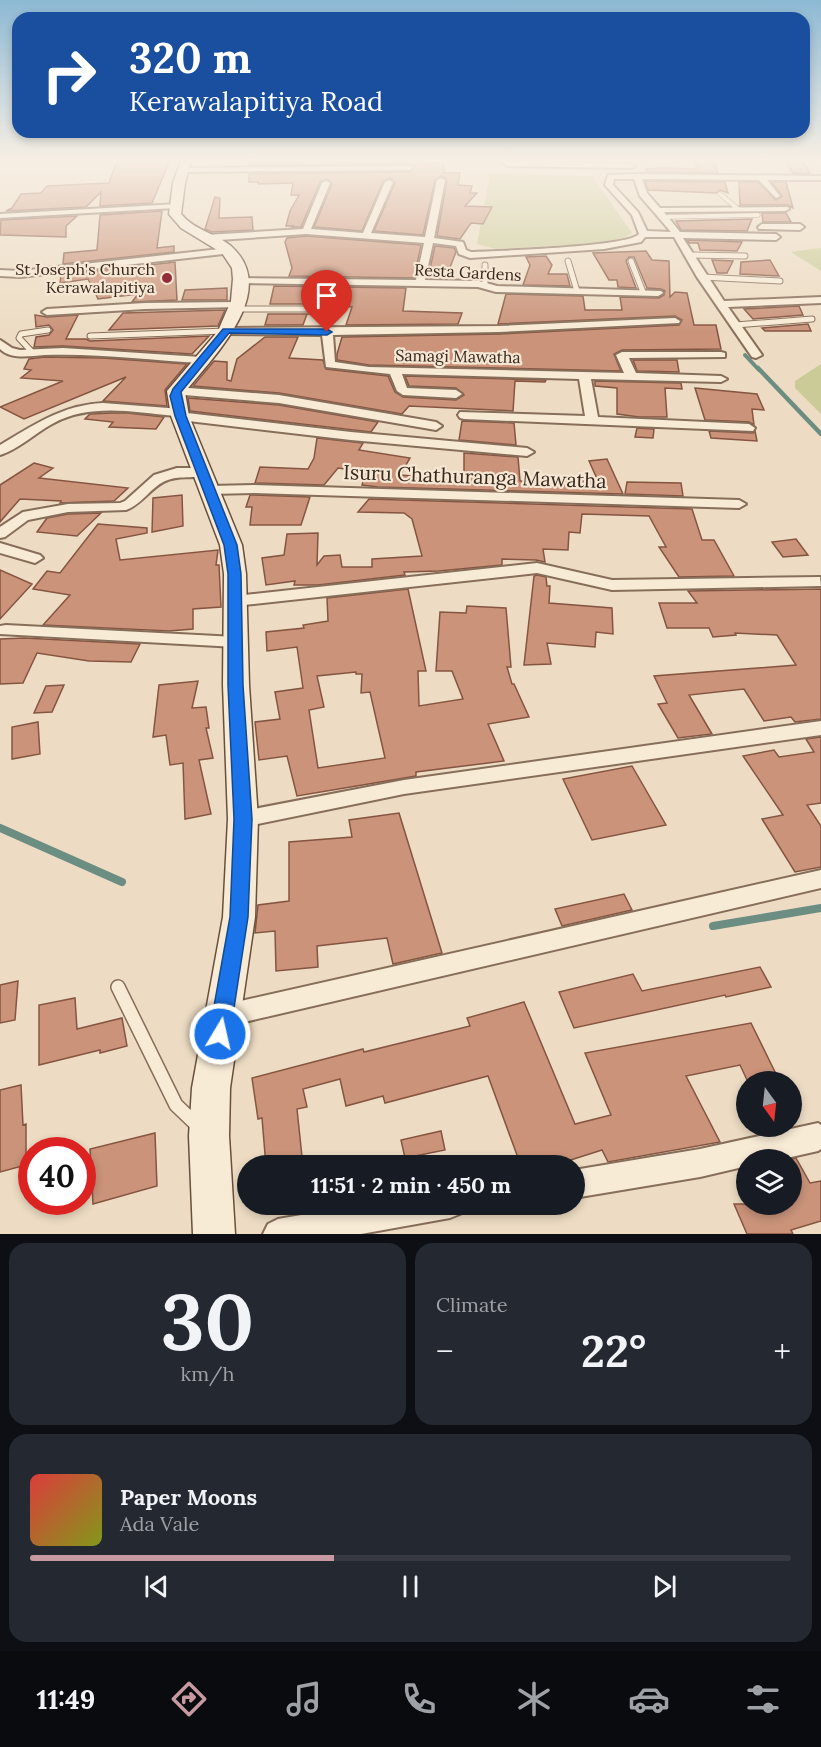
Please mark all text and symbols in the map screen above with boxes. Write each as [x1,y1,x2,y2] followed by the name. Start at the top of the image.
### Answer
[129,31,251,85] text: 320 m
[30,36,108,114] icon: right
[129,84,383,118] text: Kerawalapitiya Road
[15,259,155,297] place label: St Joseph's Church Kerawalapitiya
[414,259,522,285] street label: Resta Gardens
[301,270,352,332] pin
[160,271,174,285] marker: St Joseph's Church Kerawalapitiya
[310,279,343,312] icon: arrive
[395,345,521,367] street label: Samagi Mawatha
[343,459,607,493] street label: Isuru Chathuranga Mawatha
[188,1002,252,1066] position arrow
[736,1071,802,1137] north arrow
[736,1071,802,1215] map controls
[18,1137,96,1215] speed limit sign: 40
[736,1149,802,1215] button: layers
[311,1171,511,1199] text: 11:51 · 2 min · 450 m
[161,1272,254,1371] text: 30
[436,1292,508,1317] text: Climate
[581,1322,646,1379] text: 22°
[436,1330,454,1372] text: −
[773,1330,791,1372] text: +
[180,1361,235,1386] text: km/h
[120,1483,257,1511] text: Paper Moons
[120,1511,199,1536] text: Ada Vale
[140,1570,173,1603] icon: previous
[394,1570,427,1603] icon: pause
[648,1570,681,1603] icon: next
[168,1678,210,1720] icon: directions
[283,1678,325,1720] icon: music
[398,1678,440,1720] icon: phone
[513,1678,555,1720] icon: climate
[628,1678,670,1720] icon: car
[742,1678,784,1720] icon: filters
[36,1682,95,1716] text: 11:49

